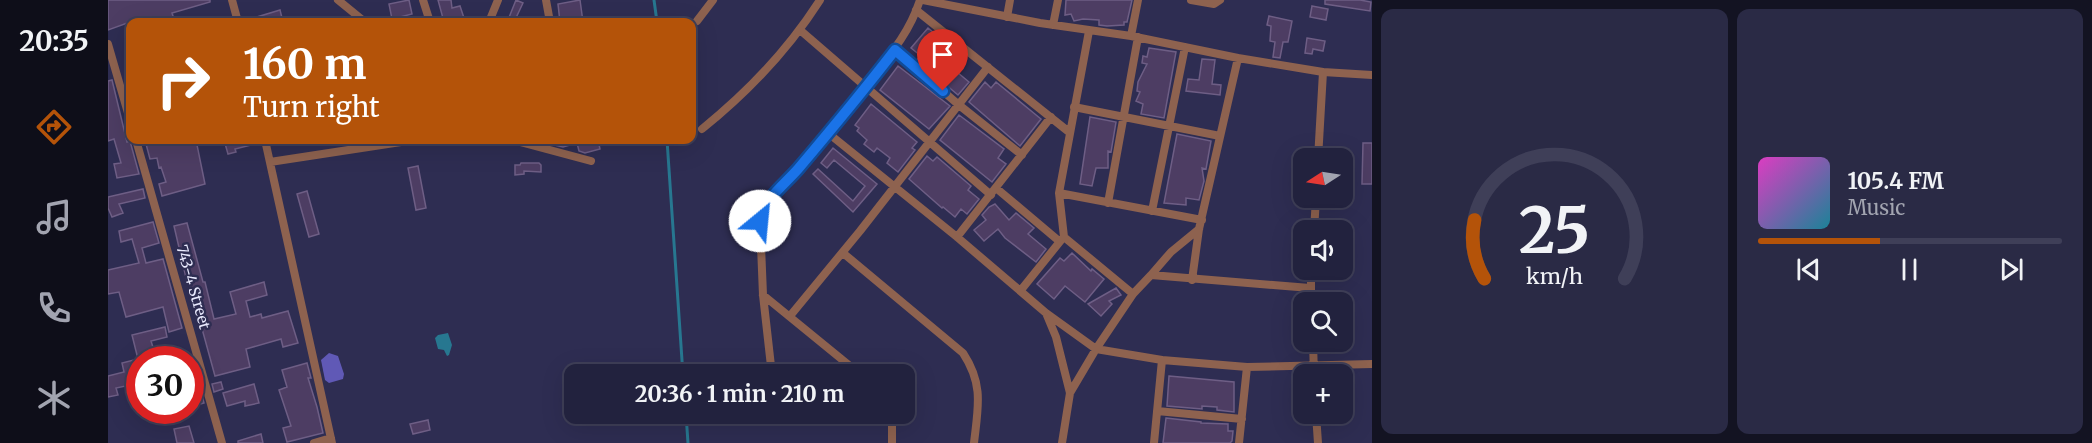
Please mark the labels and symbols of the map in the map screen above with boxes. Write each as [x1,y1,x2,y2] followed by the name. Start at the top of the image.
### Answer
[917,29,968,91] pin
[1293,148,1353,208] north arrow
[728,189,792,253] position arrow
[172,243,215,331] street label: 743-4 Street
[126,346,204,424] speed limit sign: 30

